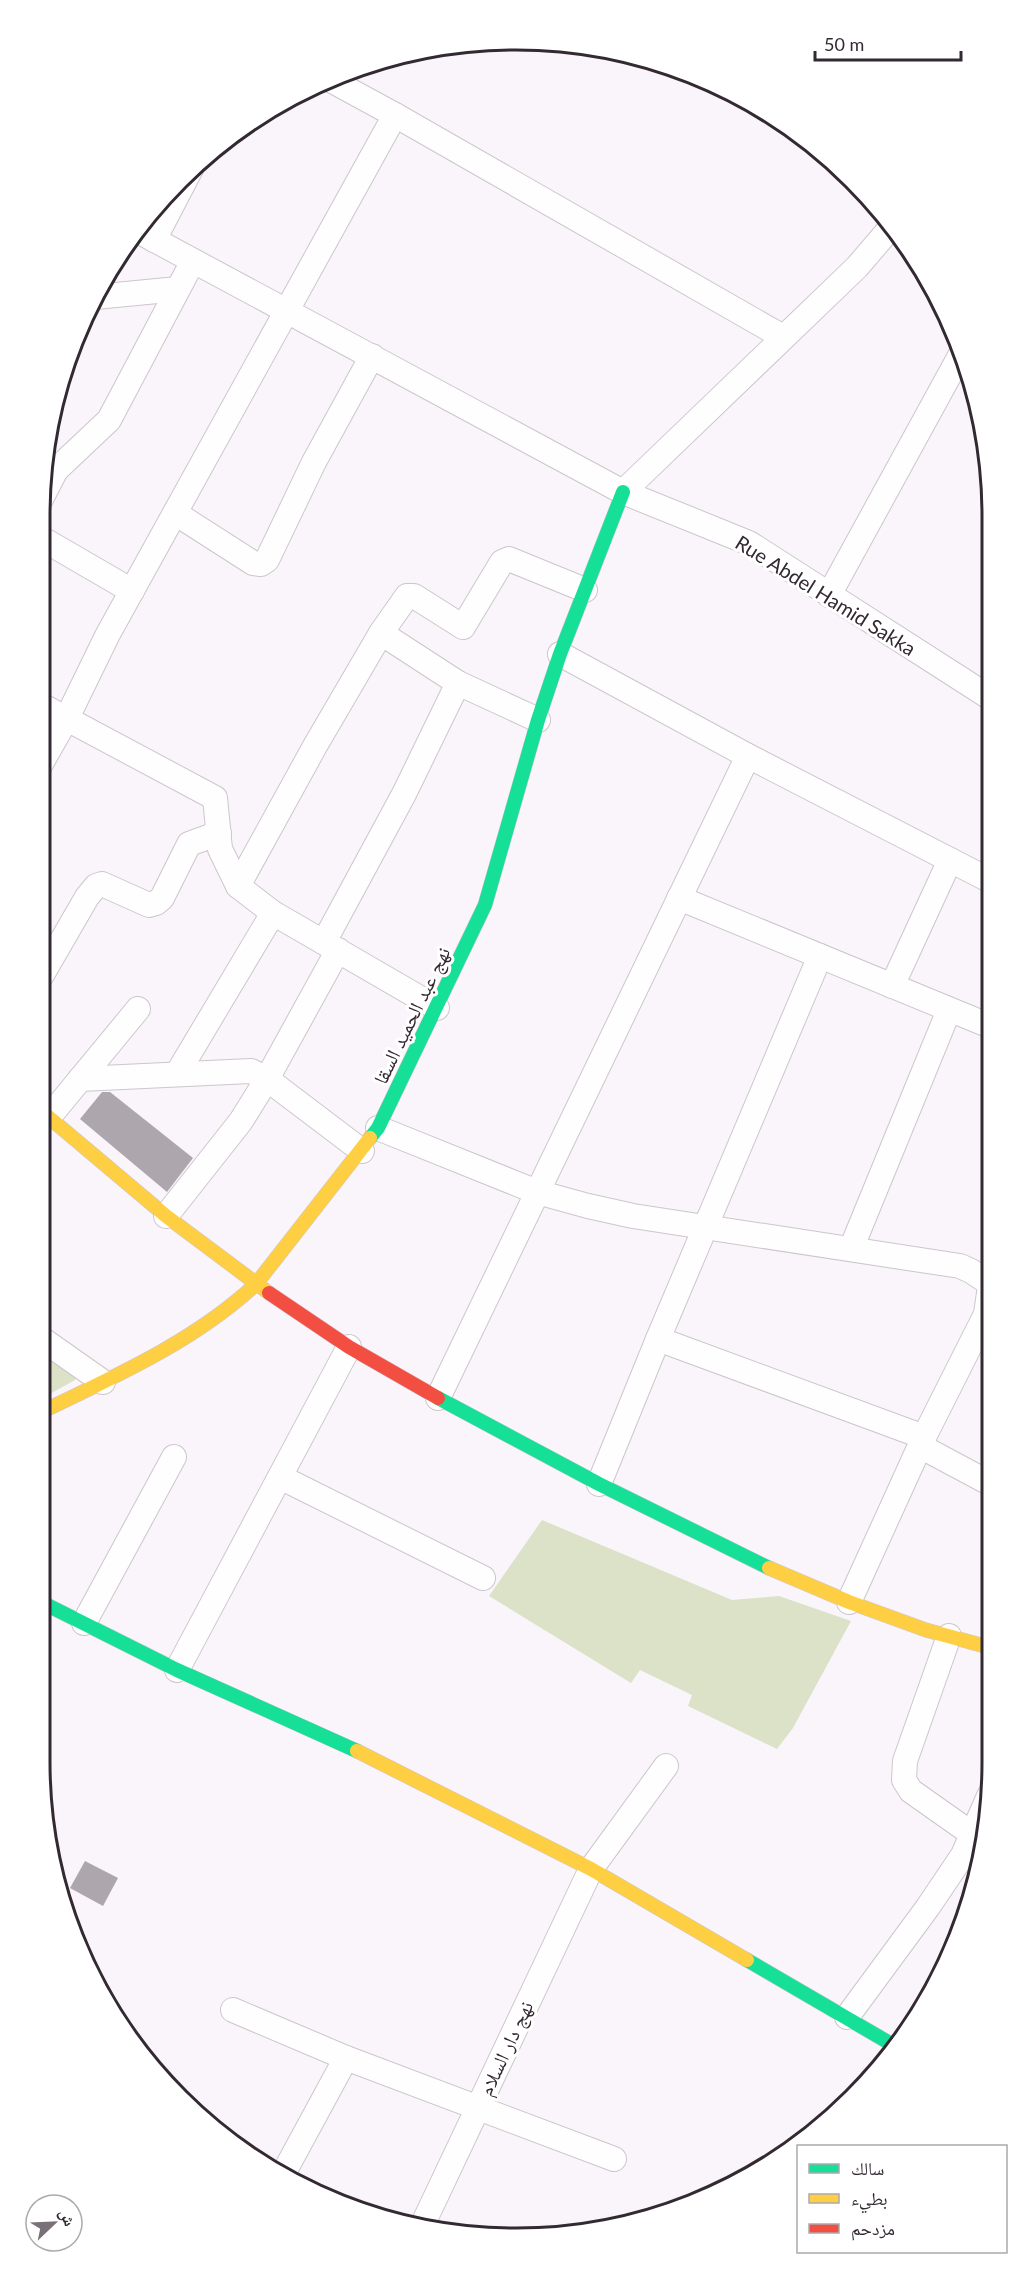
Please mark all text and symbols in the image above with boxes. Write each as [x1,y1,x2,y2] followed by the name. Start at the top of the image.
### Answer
[815,24,960,62] scale bar
[824,33,864,55] text: 50 m
[731,530,921,660] street label: Rue Abdel Hamid Sakka
[367,943,456,1088] street label: نهج عبد الحميد السقا
[473,1997,540,2100] street label: نهج دار السلام
[797,2145,1007,2253] legend
[851,2157,884,2179] text: سالك
[851,2187,888,2214] text: بطيء
[24,2193,84,2253] north arrow
[55,2205,80,2229] text: ش
[851,2217,895,2241] text: مزدحم

